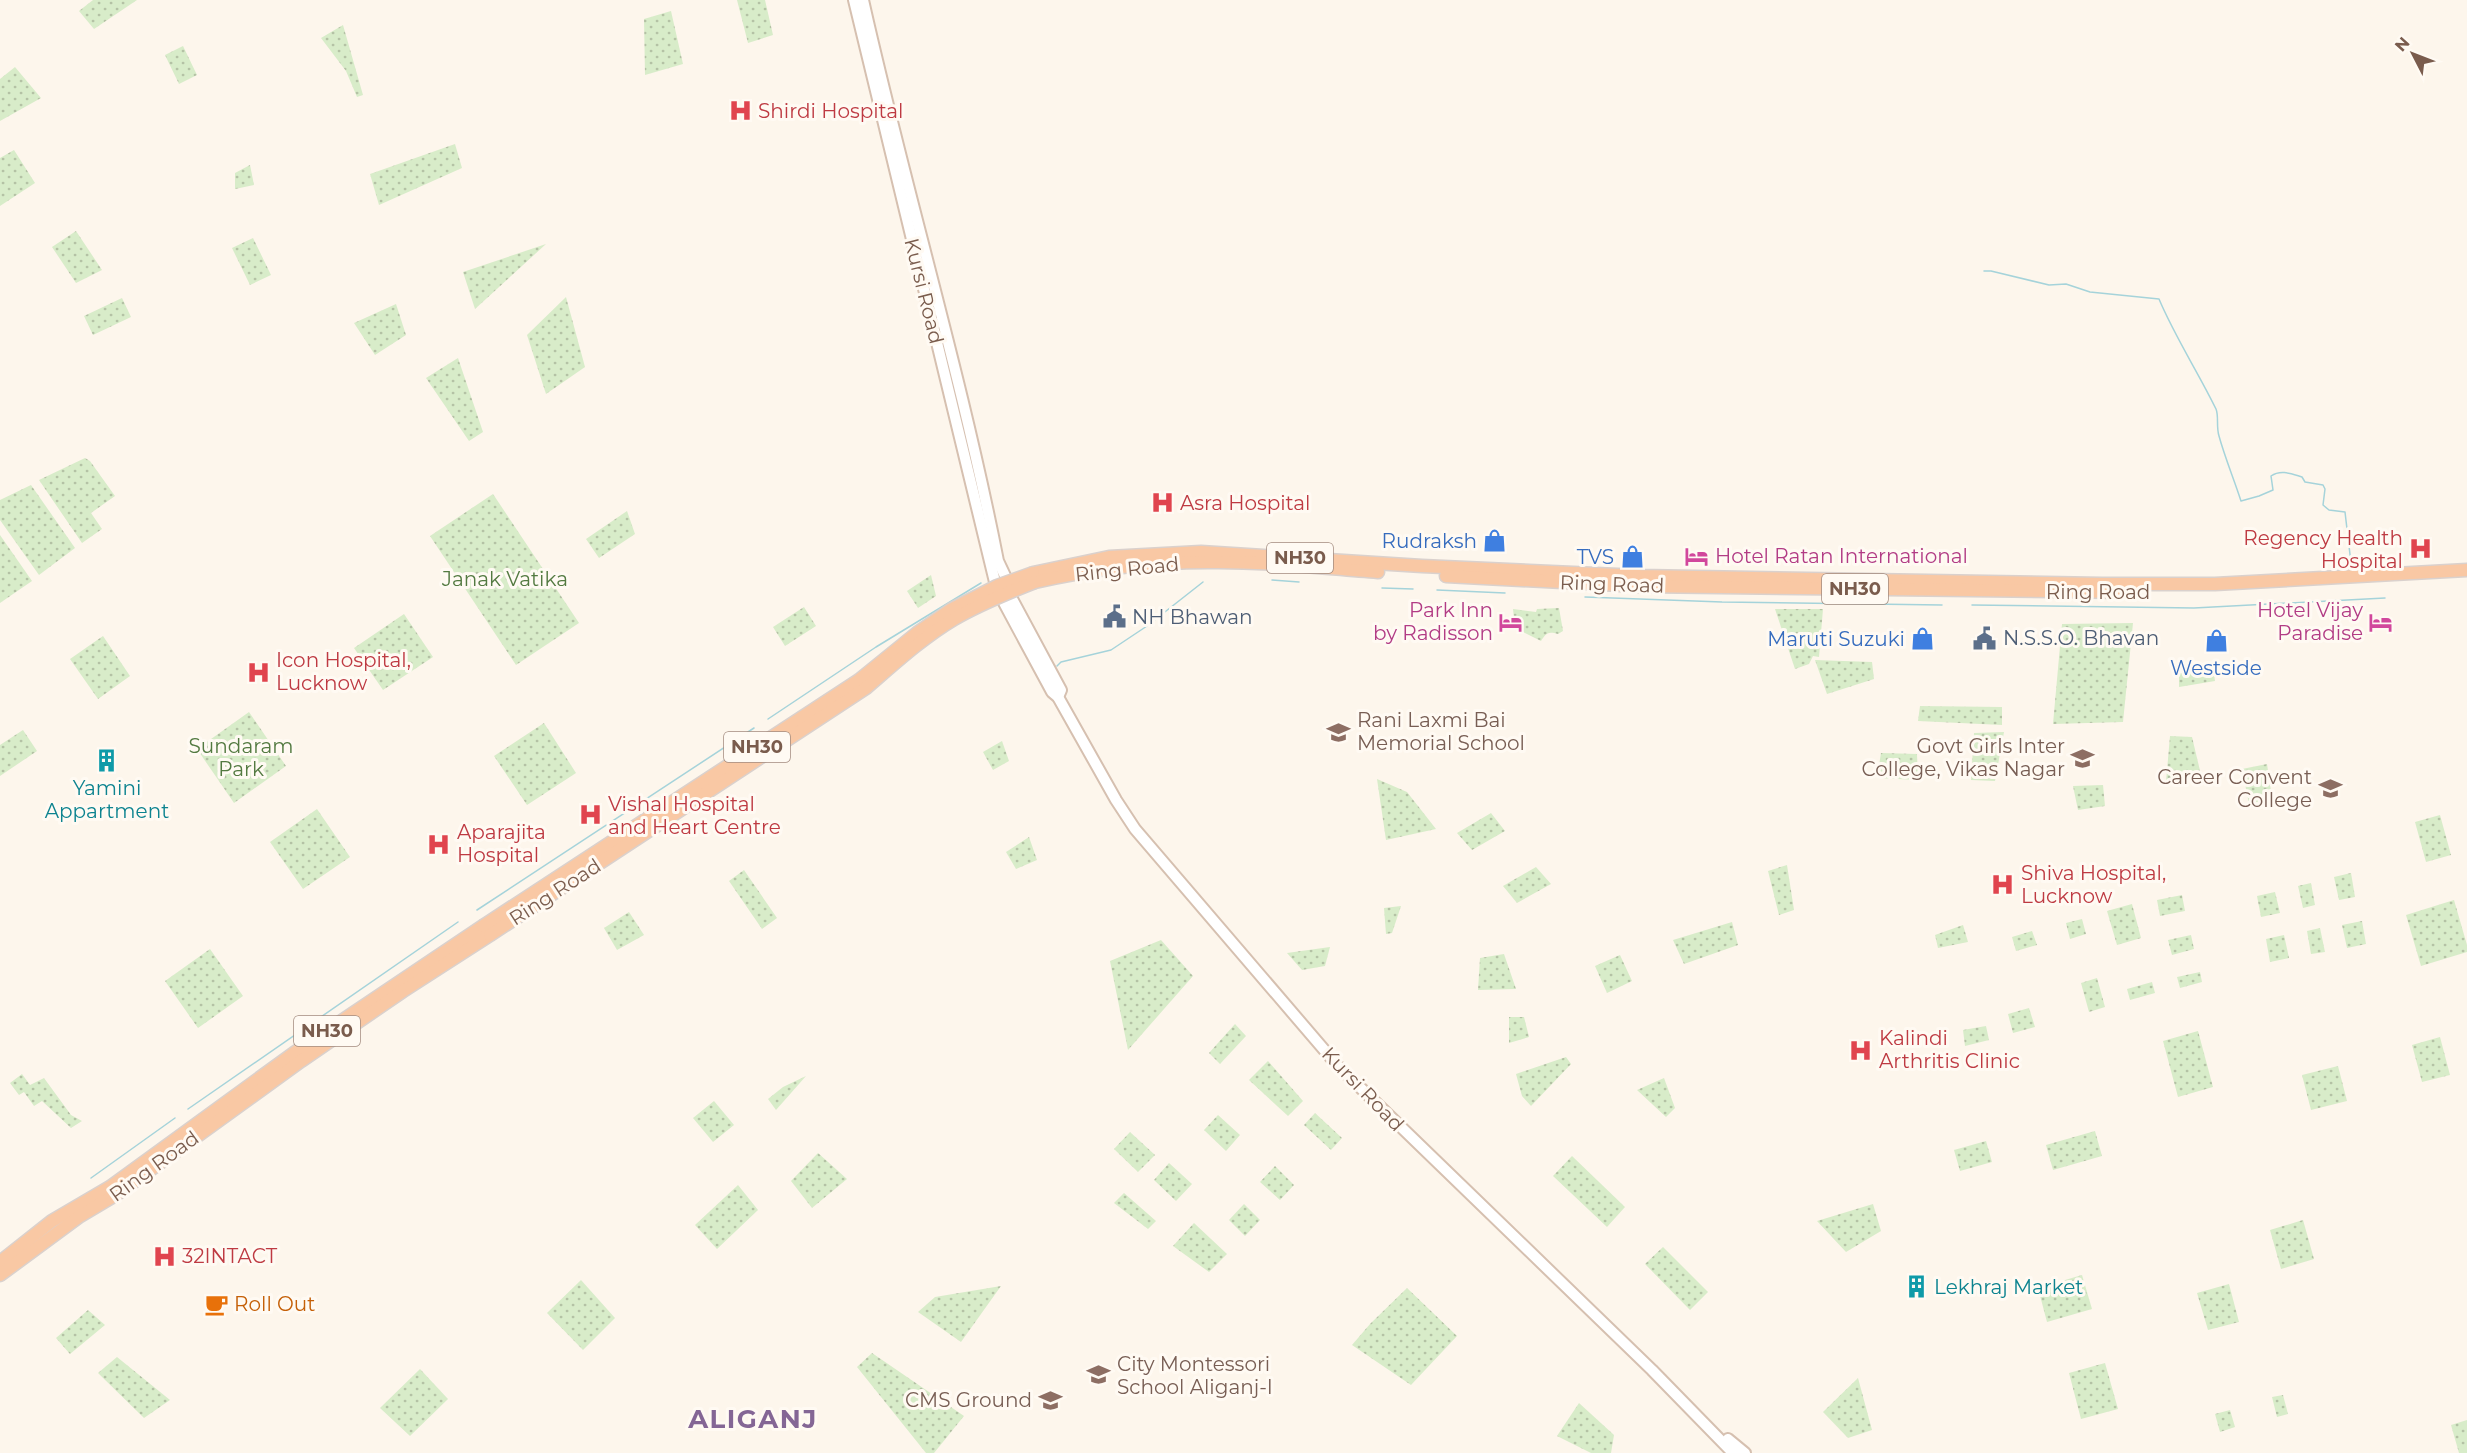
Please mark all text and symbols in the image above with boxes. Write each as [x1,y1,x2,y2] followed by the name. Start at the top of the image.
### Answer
[2383,24,2443,84] north arrow
[2391,33,2414,55] text: N
[727,98,753,124] hospital icon: Shirdi Hospital
[758,99,903,123] place label: Shirdi Hospital
[899,236,949,346] street label: Kursi Road
[1149,490,1175,516] hospital icon: Asra Hospital
[1180,491,1310,515] place label: Asra Hospital
[2243,526,2403,573] place label: Regency Health Hospital
[1482,528,1508,554] shop icon: Rudraksh
[1382,529,1477,553] place label: Rudraksh
[2408,536,2434,562] hospital icon: Regency Health Hospital
[1267,543,1333,573] road number: NH30
[1684,543,1710,569] hotel icon: Hotel Ratan International
[1619,544,1645,570] shop icon: TVS
[1715,544,1968,568] place label: Hotel Ratan International
[1577,545,1614,569] place label: TVS
[1074,552,1180,586] street label: Ring Road
[441,567,568,591] park label: Janak Vatika
[1559,570,1665,598] street label: Ring Road
[1822,574,1888,604] road number: NH30
[2046,580,2150,604] street label: Ring Road
[1373,598,1493,645] place label: Park Inn by Radisson
[2257,598,2363,645] place label: Hotel Vijay Paradise
[1101,604,1127,630] public building icon: NH Bhawan
[1132,605,1252,629] place label: NH Bhawan
[1498,609,1524,635] hotel icon: Park Inn by Radisson
[2368,609,2394,635] hotel icon: Hotel Vijay Paradise
[1972,625,1998,651] public building icon: N.S.S.O. Bhavan
[1910,626,1936,652] shop icon: Maruti Suzuki
[2003,626,2159,650] place label: N.S.S.O. Bhavan
[1767,627,1905,651] place label: Maruti Suzuki
[2203,627,2229,653] shop icon: Westside
[276,648,411,695] place label: Icon Hospital, Lucknow
[2170,656,2262,680] place label: Westside
[245,659,271,685] hospital icon: Icon Hospital, Lucknow
[1357,708,1525,755] place label: Rani Laxmi Bai Memorial School
[1326,719,1352,745] school or university icon: Rani Laxmi Bai Memorial School
[724,732,790,762] road number: NH30
[189,734,293,781] park label: Sundaram Park
[1862,734,2065,781] place label: Govt Girls Inter College, Vikas Nagar
[2070,745,2096,771] school or university icon: Govt Girls Inter College, Vikas Nagar
[94,747,120,773] building icon: Yamini Appartment
[2157,765,2312,812] place label: Career Convent College
[2317,775,2343,801] school or university icon: Career Convent College
[45,776,169,823] place label: Yamini Appartment
[608,792,781,839] place label: Vishal Hospital and Heart Centre
[577,802,603,828] hospital icon: Vishal Hospital and Heart Centre
[457,820,546,867] place label: Aparajita Hospital
[426,831,452,857] hospital icon: Aparajita Hospital
[505,853,605,931] street label: Ring Road
[2021,861,2166,908] place label: Shiva Hospital, Lucknow
[1990,871,2016,897] hospital icon: Shiva Hospital, Lucknow
[294,1016,360,1046] road number: NH30
[1879,1026,2020,1073] place label: Kalindi Arthritis Clinic
[1848,1037,1874,1063] hospital icon: Kalindi Arthritis Clinic
[1317,1042,1409,1136] street label: Kursi Road
[105,1126,203,1206] street label: Ring Road
[151,1243,177,1269] hospital icon: 32INTACT
[182,1244,278,1268] place label: 32INTACT
[1903,1274,1929,1300] building icon: Lekhraj Market
[1934,1275,2083,1299] place label: Lekhraj Market
[203,1291,229,1317] cafe icon: Roll Out
[234,1292,315,1316] place label: Roll Out
[1117,1352,1273,1399] place label: City Montessori School Aliganj-I
[1086,1362,1112,1388] school or university icon: City Montessori School Aliganj-I
[1037,1387,1063,1413] school or university icon: CMS Ground
[905,1388,1032,1412] place label: CMS Ground
[687,1403,818,1435] district label: ALIGANJ

